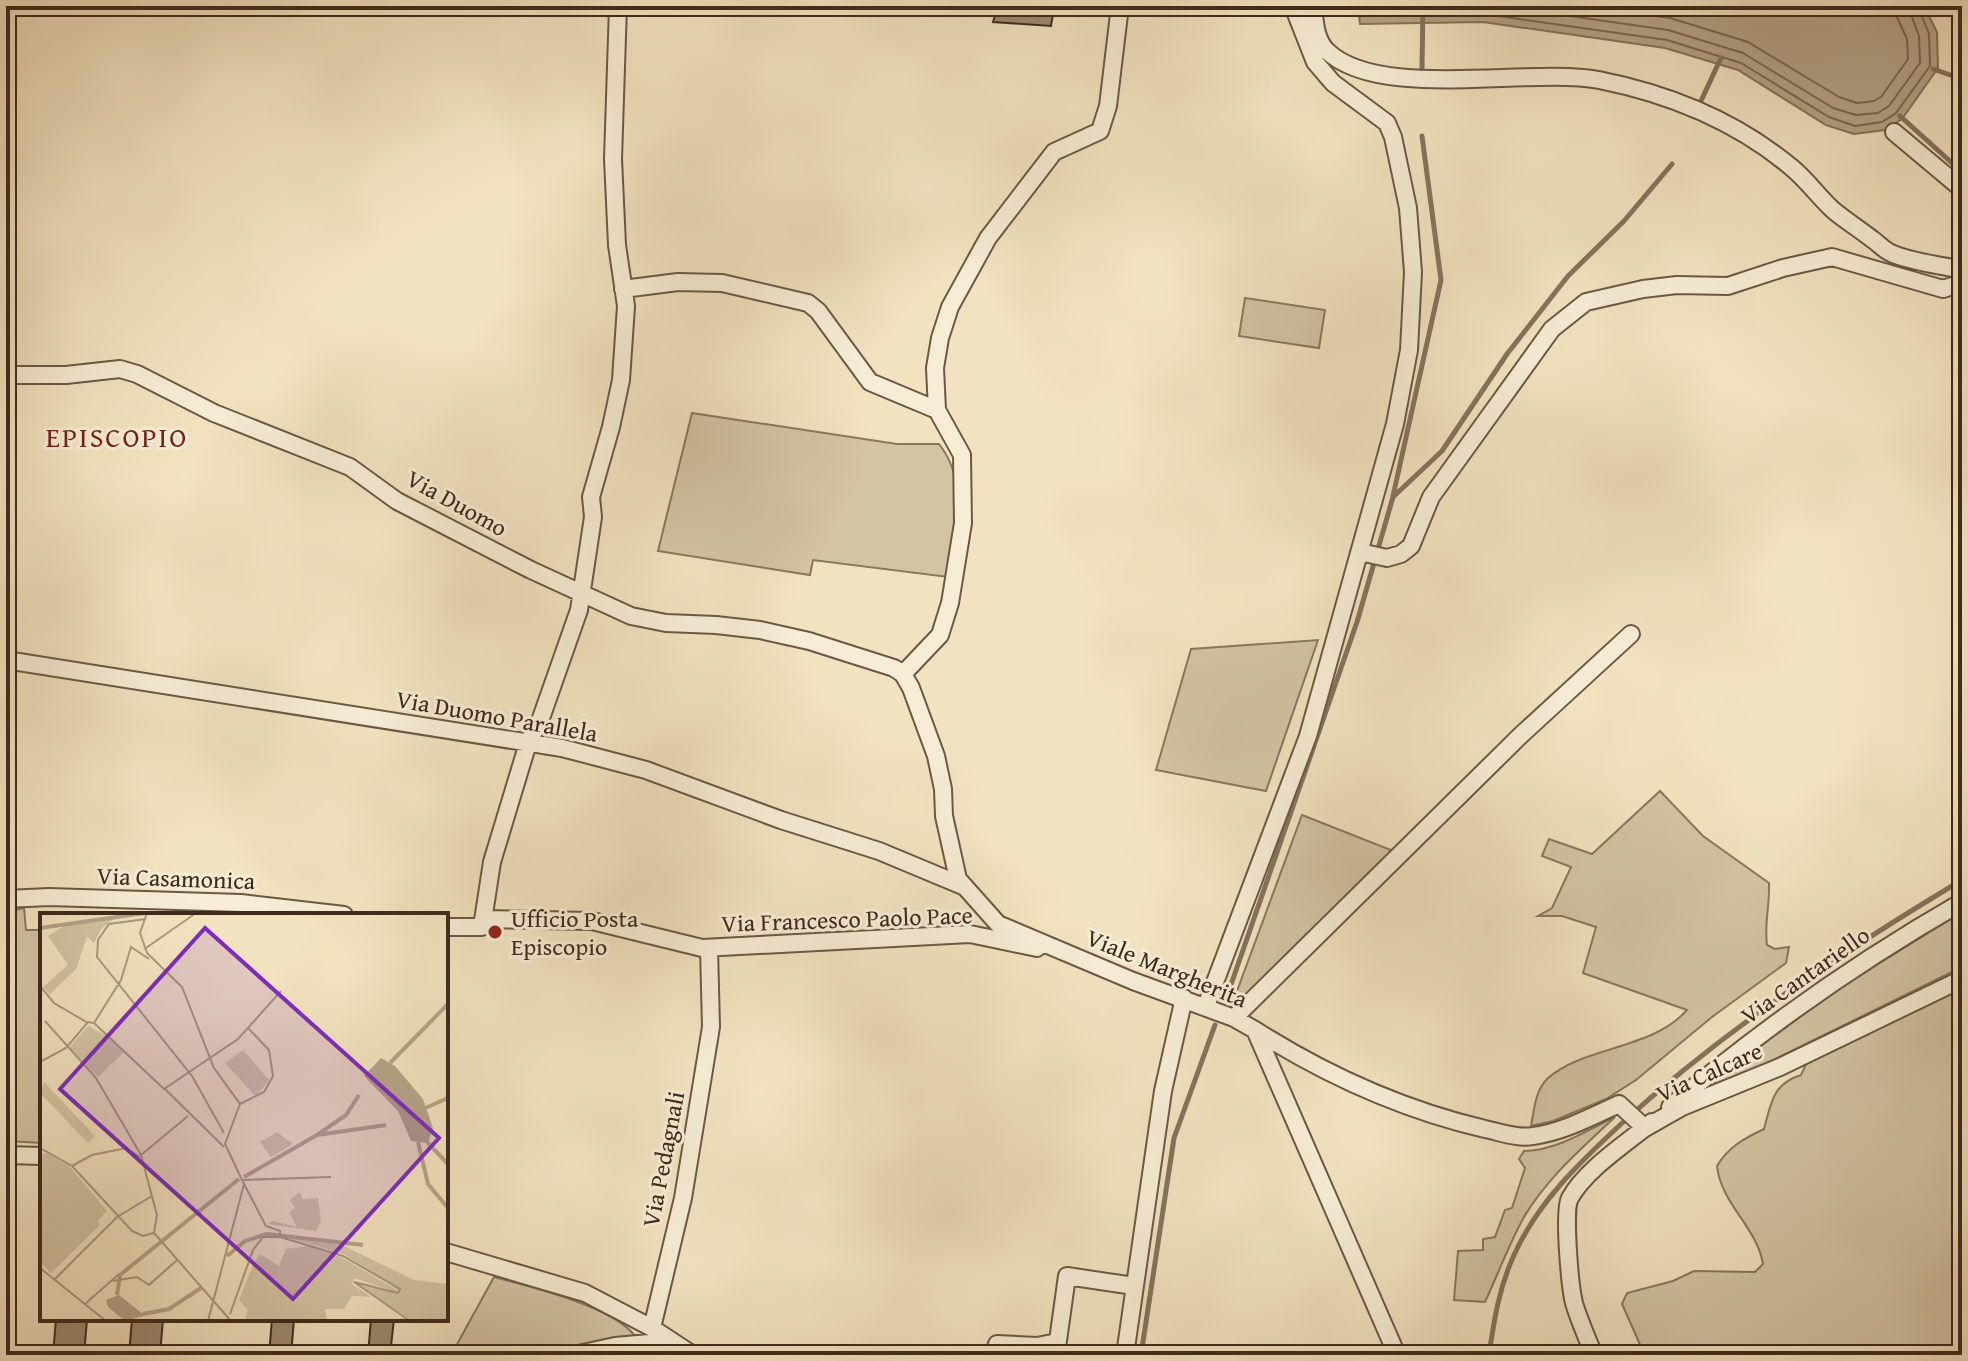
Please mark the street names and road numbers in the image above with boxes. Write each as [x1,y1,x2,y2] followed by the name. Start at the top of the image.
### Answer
[400,461,514,545] street label: Via Duomo
[393,681,601,751] street label: Via Duomo Parallela
[96,858,256,898] street label: Via Casamonica
[721,897,973,941] street label: Via Francesco Paolo Pace
[1733,918,1877,1032] street label: Via Cantariello
[1081,920,1253,1017] street label: Viale Margherita
[1650,1033,1768,1111] street label: Via Calcare
[633,1088,693,1230] street label: Via Pedagnali

